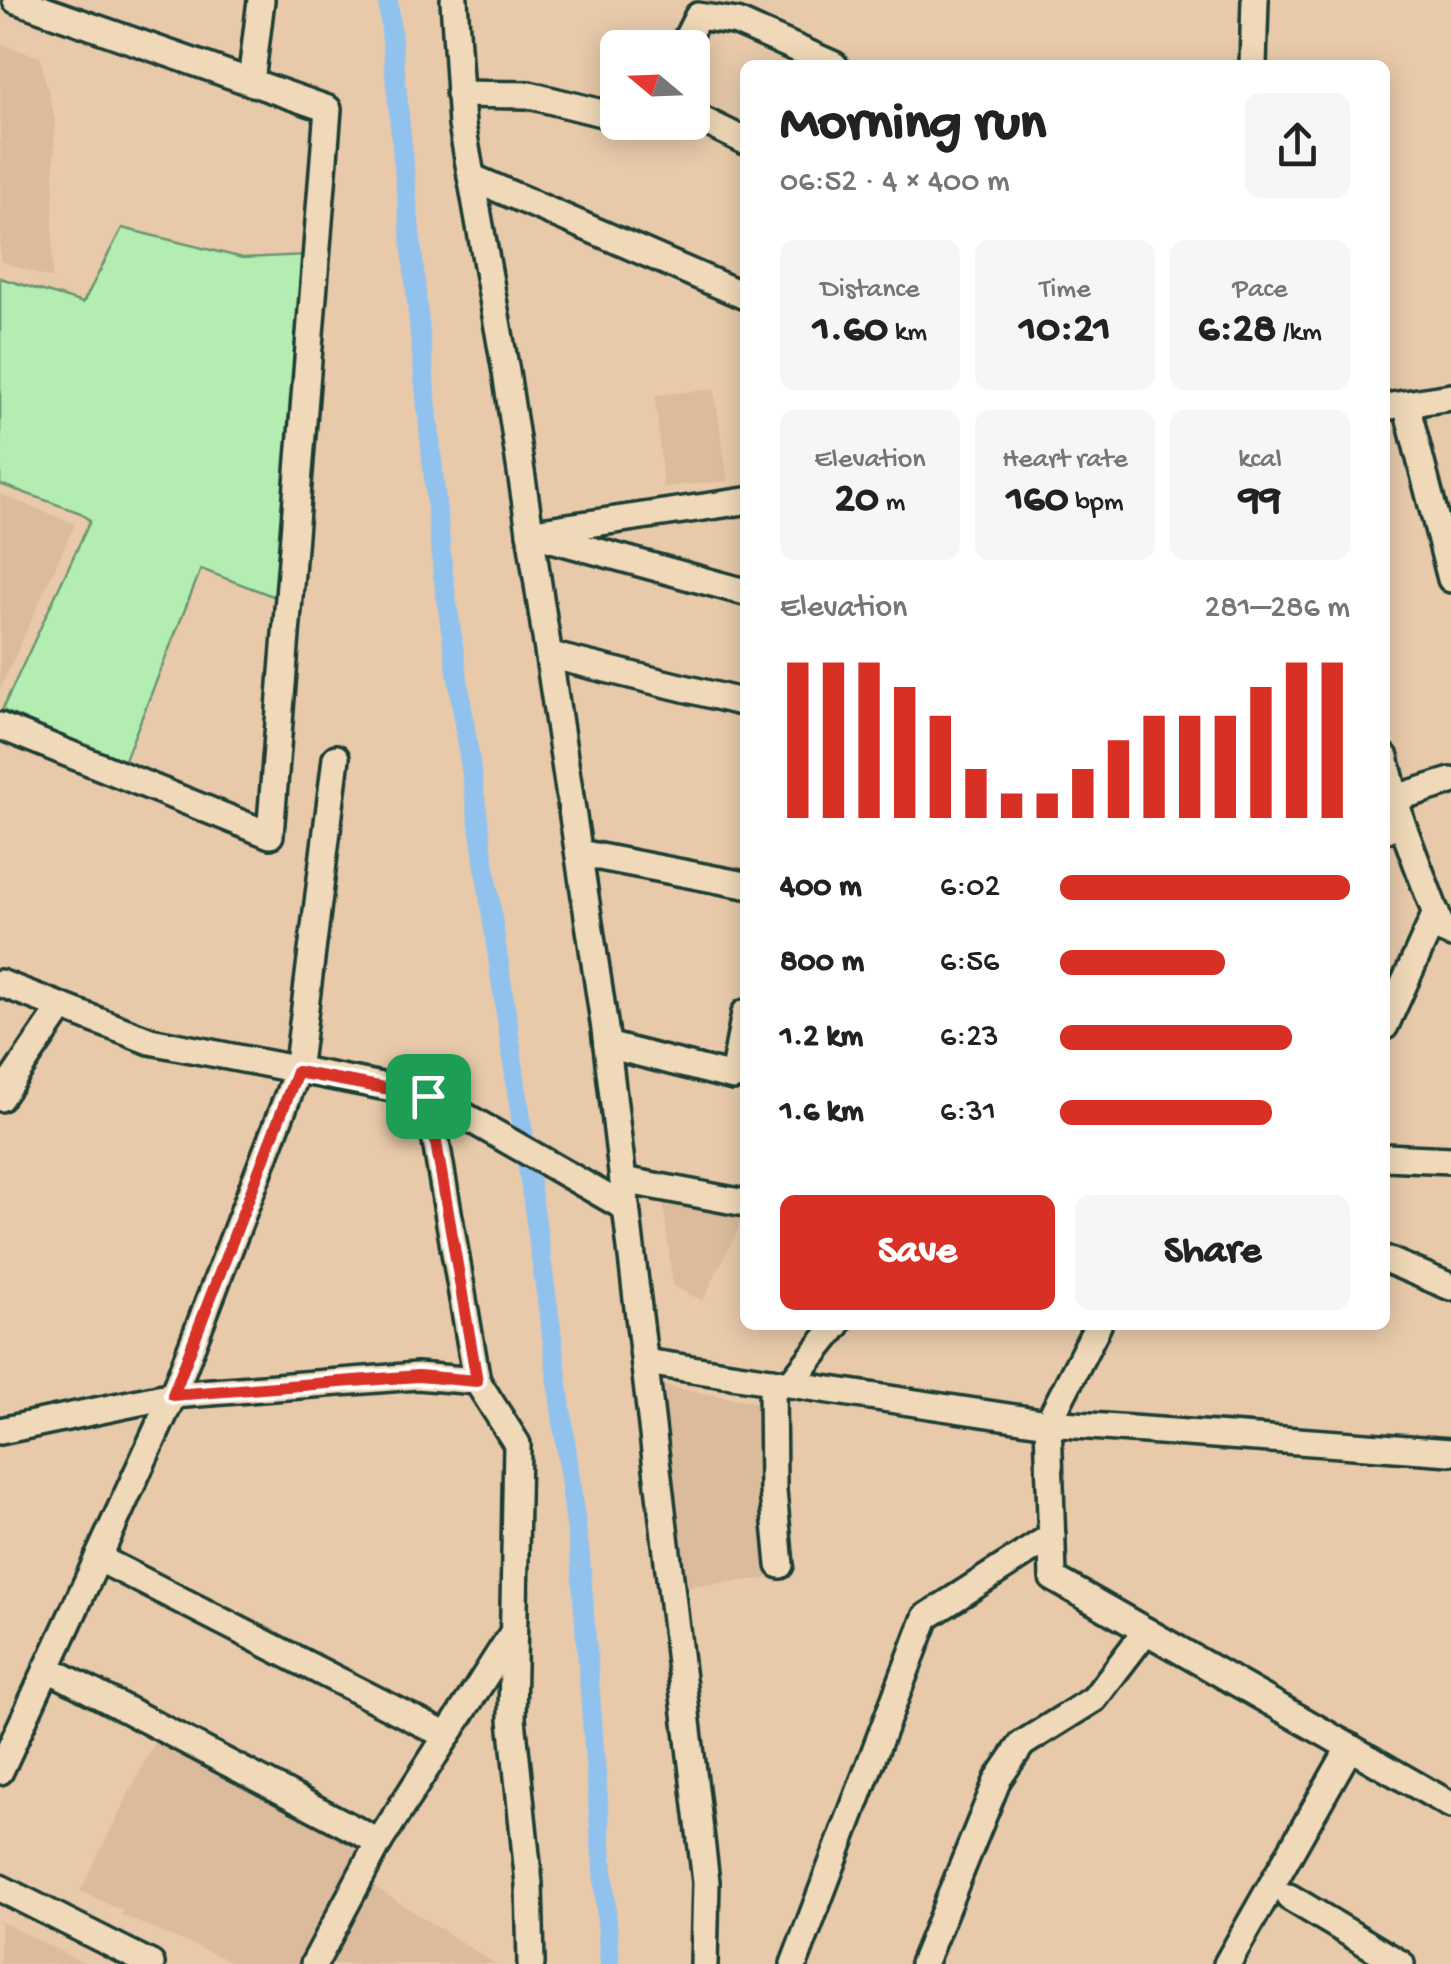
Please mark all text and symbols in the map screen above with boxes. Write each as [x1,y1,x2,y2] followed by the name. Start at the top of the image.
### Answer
[600,30,710,140] north arrow
[600,30,710,140] map controls
[1245,93,1350,198] button: share
[780,94,1046,158] text: Morning run
[780,164,1010,202] text: 06:52 · 4 × 400 m
[821,274,919,307] text: Distance
[1039,274,1091,307] text: Time
[1233,274,1287,307] text: Pace
[813,307,888,356] text: 1.60
[1019,307,1111,356] text: 10:21
[1198,307,1276,356] text: 6:28
[888,317,927,350] text: km
[1276,317,1322,350] text: /km
[814,444,926,477] text: Elevation
[1002,444,1128,477] text: Heart rate
[1238,444,1282,477] text: kcal
[835,477,879,526] text: 20
[1006,477,1069,526] text: 160
[1239,477,1281,526] text: 99
[879,487,905,520] text: m
[1069,487,1124,520] text: bpm
[780,590,907,628] text: Elevation
[1205,590,1350,628] text: 281–286 m
[780,869,862,907] text: 400 m
[940,869,1000,907] text: 6:02
[780,944,864,982] text: 800 m
[940,944,999,982] text: 6:56
[780,1019,863,1057] text: 1.2 km
[940,1019,999,1057] text: 6:23
[386,1054,471,1139] pin
[401,1069,456,1124] icon: arrive
[780,1094,864,1132] text: 1.6 km
[940,1094,996,1132] text: 6:31
[780,1195,1055,1310] button: Save
[1075,1195,1350,1310] button: Share

